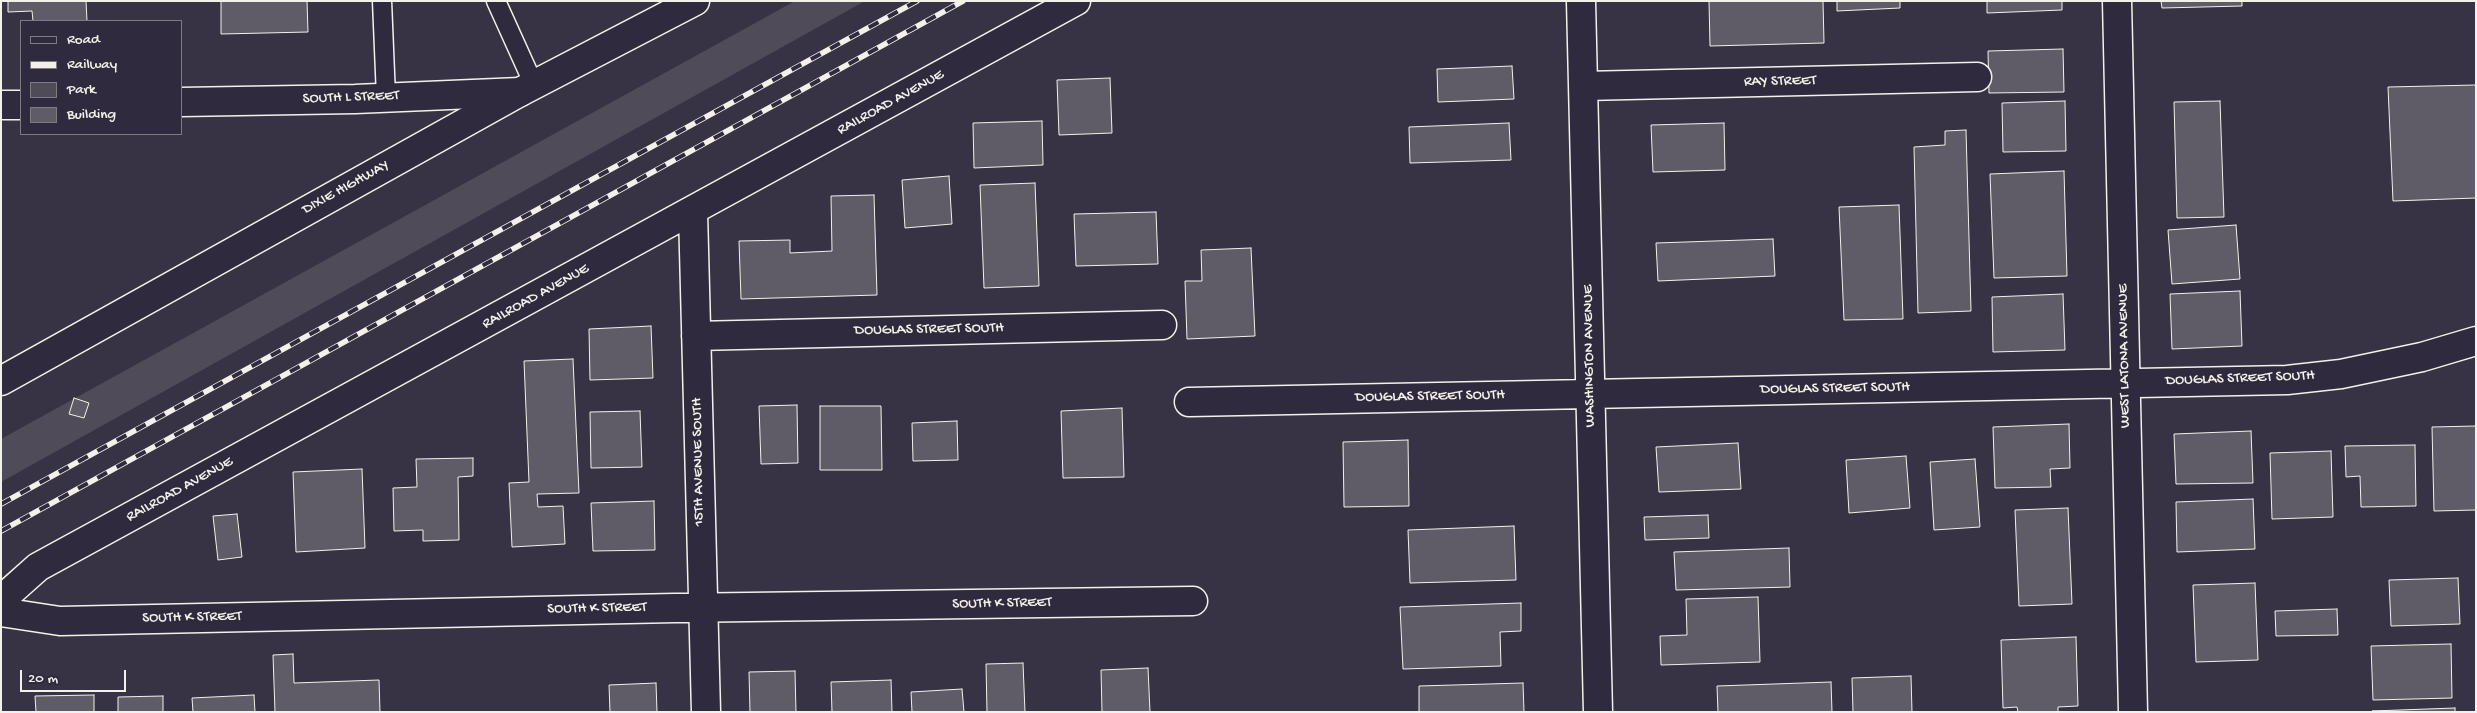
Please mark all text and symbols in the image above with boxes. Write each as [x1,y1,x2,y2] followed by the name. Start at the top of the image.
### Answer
[20,20,182,135] legend
[67,31,100,49] text: Road
[67,56,117,74] text: Railway
[835,66,947,140] street label: RAILROAD AVENUE
[1744,72,1816,92] street label: RAY STREET
[67,81,96,99] text: Park
[302,87,400,109] street label: SOUTH L STREET
[67,106,116,124] text: Building
[299,157,393,219] street label: DIXIE HIGHWAY
[480,260,592,334] street label: RAILROAD AVENUE
[2115,284,2135,428] street label: WEST LATONA AVENUE
[1580,285,1600,427] street label: WASHINGTON AVENUE
[854,320,1004,340] street label: DOUGLAS STREET SOUTH
[2165,367,2315,391] street label: DOUGLAS STREET SOUTH
[1760,379,1910,399] street label: DOUGLAS STREET SOUTH
[1355,387,1505,407] street label: DOUGLAS STREET SOUTH
[689,398,709,526] street label: 15TH AVENUE SOUTH
[124,453,236,527] street label: RAILROAD AVENUE
[952,594,1052,614] street label: SOUTH K STREET
[547,599,647,619] street label: SOUTH K STREET
[142,608,242,628] street label: SOUTH K STREET
[22,660,129,692] scale bar
[28,670,58,688] text: 20 m

